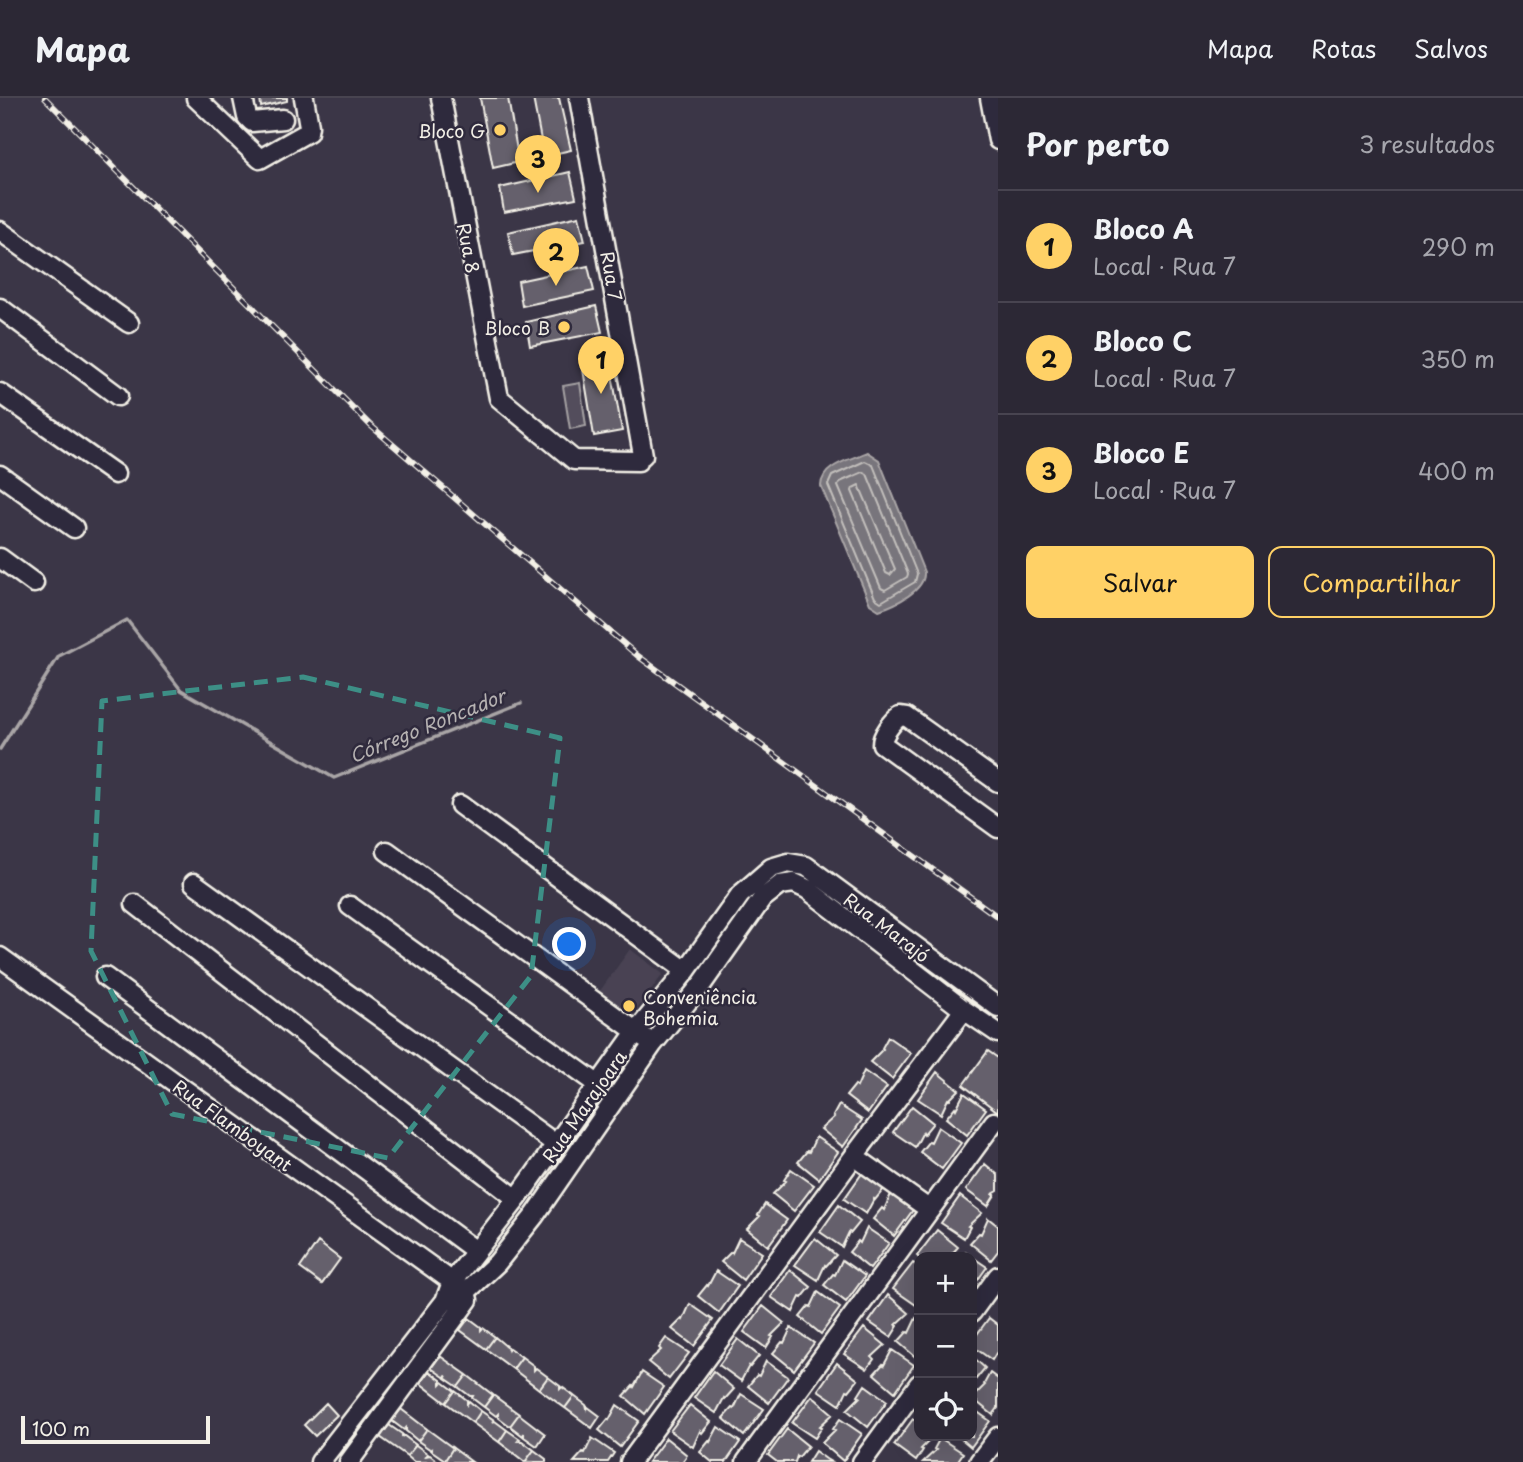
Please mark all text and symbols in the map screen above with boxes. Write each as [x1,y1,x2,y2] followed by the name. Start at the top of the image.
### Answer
[35,23,130,73] text: Mapa
[1207,30,1273,66] text: Mapa
[1311,30,1376,66] text: Rotas
[1414,30,1488,66] text: Salvos
[418,117,486,144] place label: Bloco G
[1026,121,1169,166] text: Por perto
[492,122,508,138] marker: Bloco G
[1359,126,1495,161] text: 3 resultados
[515,135,561,193] pin: 3
[1093,209,1194,248] text: Bloco A
[451,220,487,276] street label: Rua 8
[533,228,579,286] pin: 2
[1044,229,1055,264] text: 1
[1422,229,1495,264] text: 290 m
[1093,248,1236,283] text: Local · Rua 7
[594,249,630,303] street label: Rua 7
[484,314,550,341] place label: Bloco B
[556,319,572,335] marker: Bloco B
[1093,321,1192,360] text: Bloco C
[578,336,624,394] pin: 1
[1041,341,1057,376] text: 2
[1420,341,1495,376] text: 350 m
[1093,360,1236,395] text: Local · Rua 7
[1093,433,1189,472] text: Bloco E
[1041,453,1057,488] text: 3
[1418,453,1495,488] text: 400 m
[1093,472,1236,507] text: Local · Rua 7
[1026,546,1254,618] button: Salvar
[1268,546,1495,618] button: Compartilhar
[345,680,511,769] water label: Córrego Roncador
[838,886,936,968] street label: Rua Marajó
[552,927,586,961] your location
[643,983,757,1031] place label: Conveniência Bohemia
[621,998,637,1014] marker: Conveniência Bohemia
[535,1044,633,1168] street label: Rua Marajoara
[168,1072,298,1178] street label: Rua Flamboyant
[914,1252,977,1441] map controls
[914,1252,977,1315] button: +
[914,1315,977,1378] button: −
[914,1378,977,1441] button: locate
[21,1413,210,1445] scale bar
[32,1414,90,1442] text: 100 m

